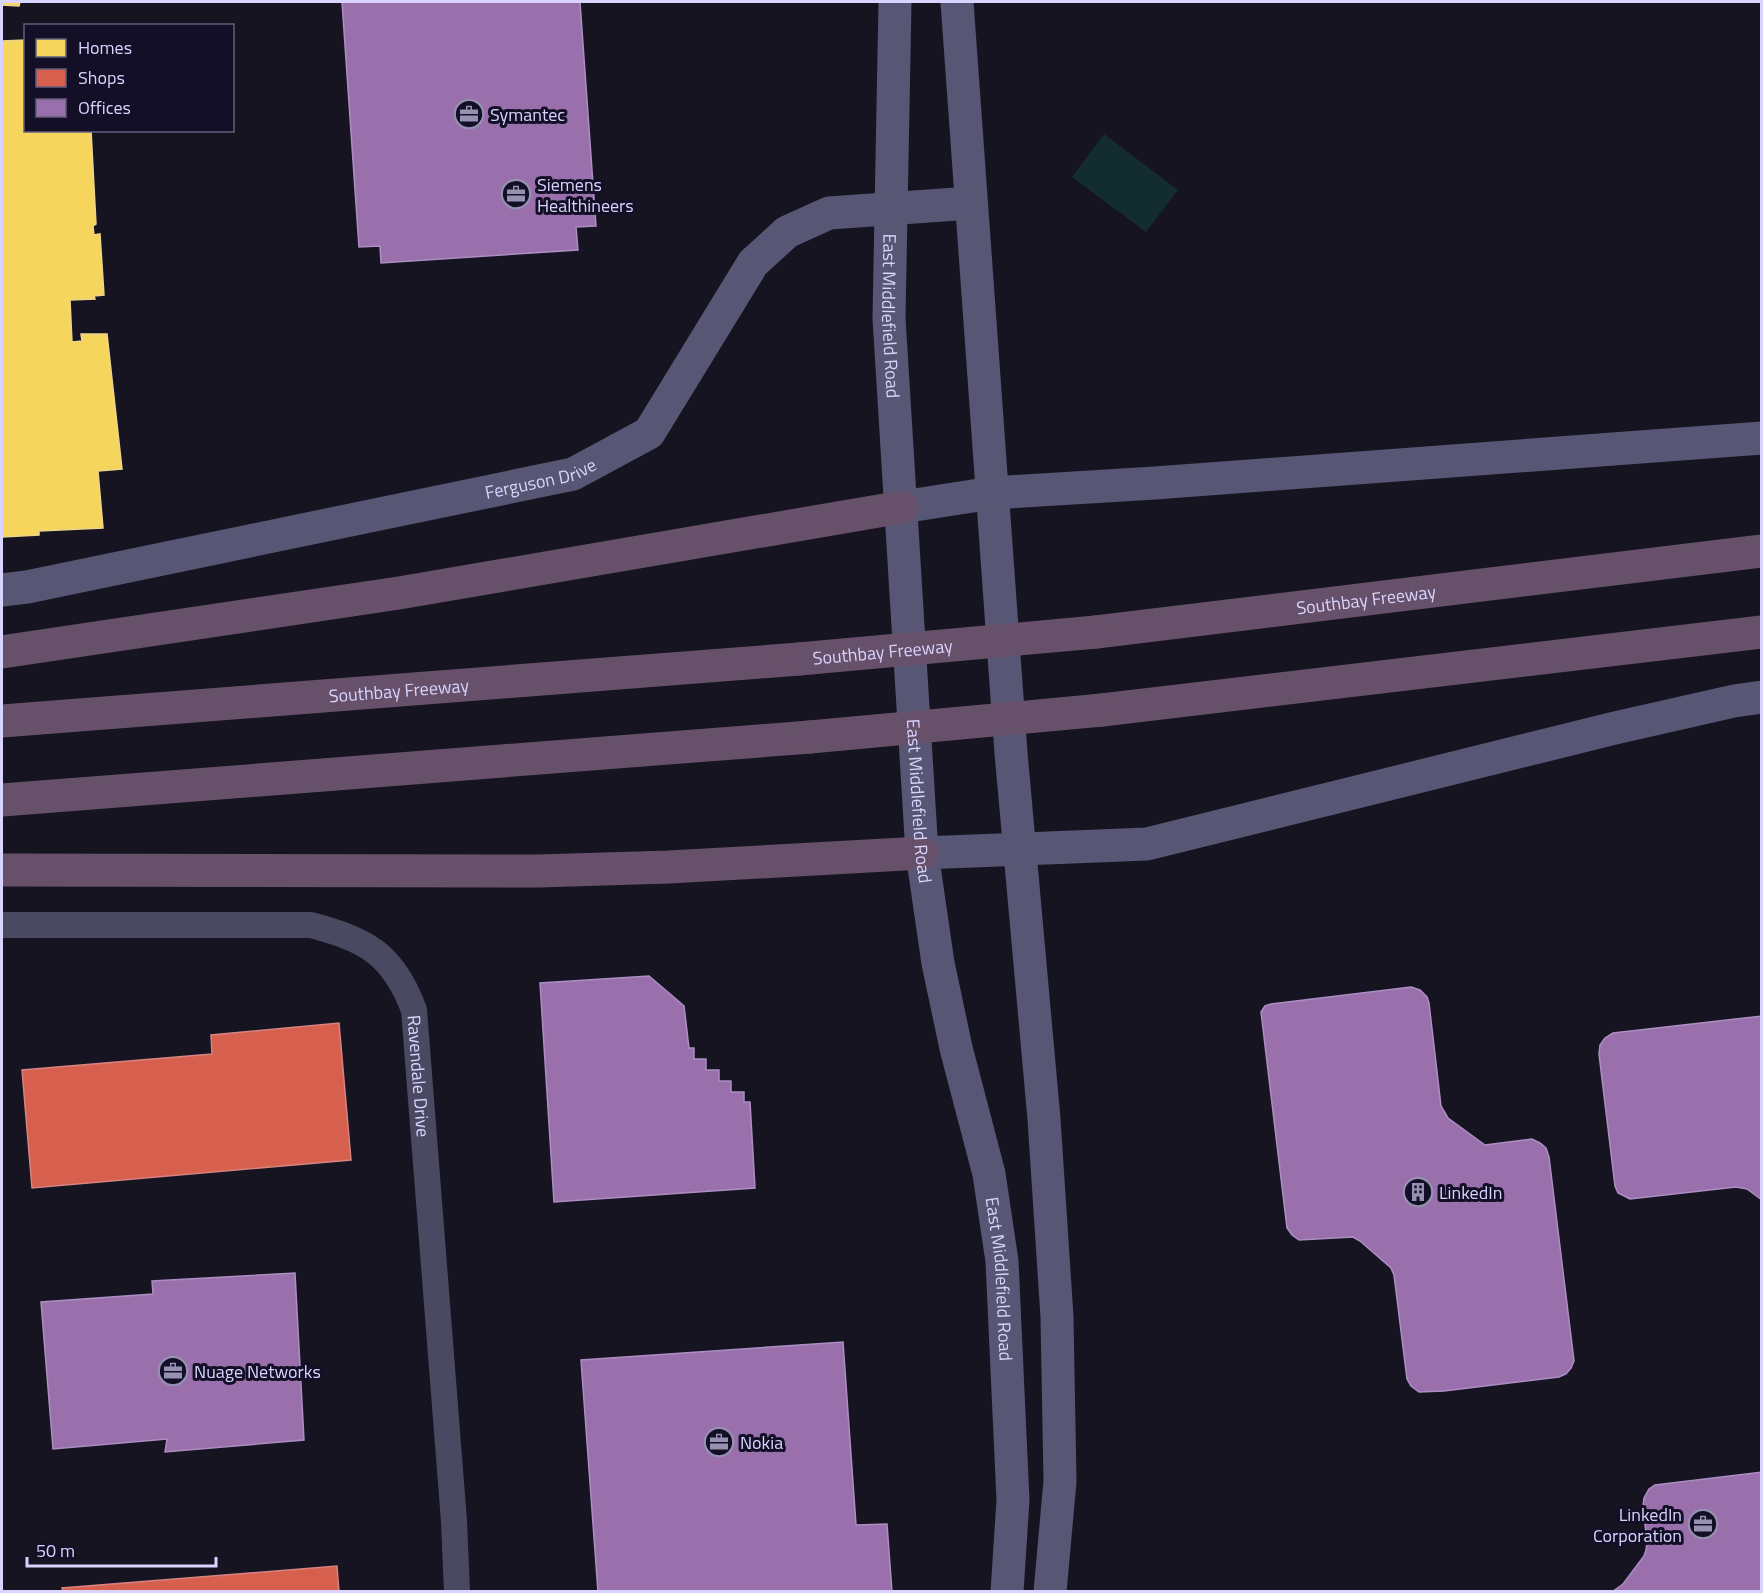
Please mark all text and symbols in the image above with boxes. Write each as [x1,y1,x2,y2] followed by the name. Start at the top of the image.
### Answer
[24,24,234,132] legend
[78,34,132,61] text: Homes
[78,64,125,91] text: Shops
[78,94,131,121] text: Offices
[453,98,485,130] office icon: Symantec
[490,101,565,128] place label: Symantec
[537,171,634,219] place label: Siemens Healthineers
[500,178,532,210] office icon: Siemens Healthineers
[875,233,907,399] street label: East Middlefield Road
[482,451,601,505] street label: Ferguson Drive
[1295,577,1438,621] street label: Southbay Freeway
[811,632,954,671] street label: Southbay Freeway
[328,671,470,709] street label: Southbay Freeway
[900,718,940,885] street label: East Middlefield Road
[401,1014,437,1138] street label: Ravendale Drive
[1402,1176,1434,1208] building icon: LinkedIn
[1439,1179,1502,1206] place label: LinkedIn
[979,1195,1020,1362] street label: East Middlefield Road
[157,1355,189,1387] office icon: Nuage Networks
[194,1358,321,1385] place label: Nuage Networks
[703,1426,735,1458] office icon: Nokia
[740,1429,783,1456] place label: Nokia
[1593,1501,1682,1549] place label: LinkedIn Corporation
[1687,1508,1719,1540] office icon: LinkedIn Corporation
[27,1530,216,1568] scale bar
[36,1537,75,1564] text: 50 m

